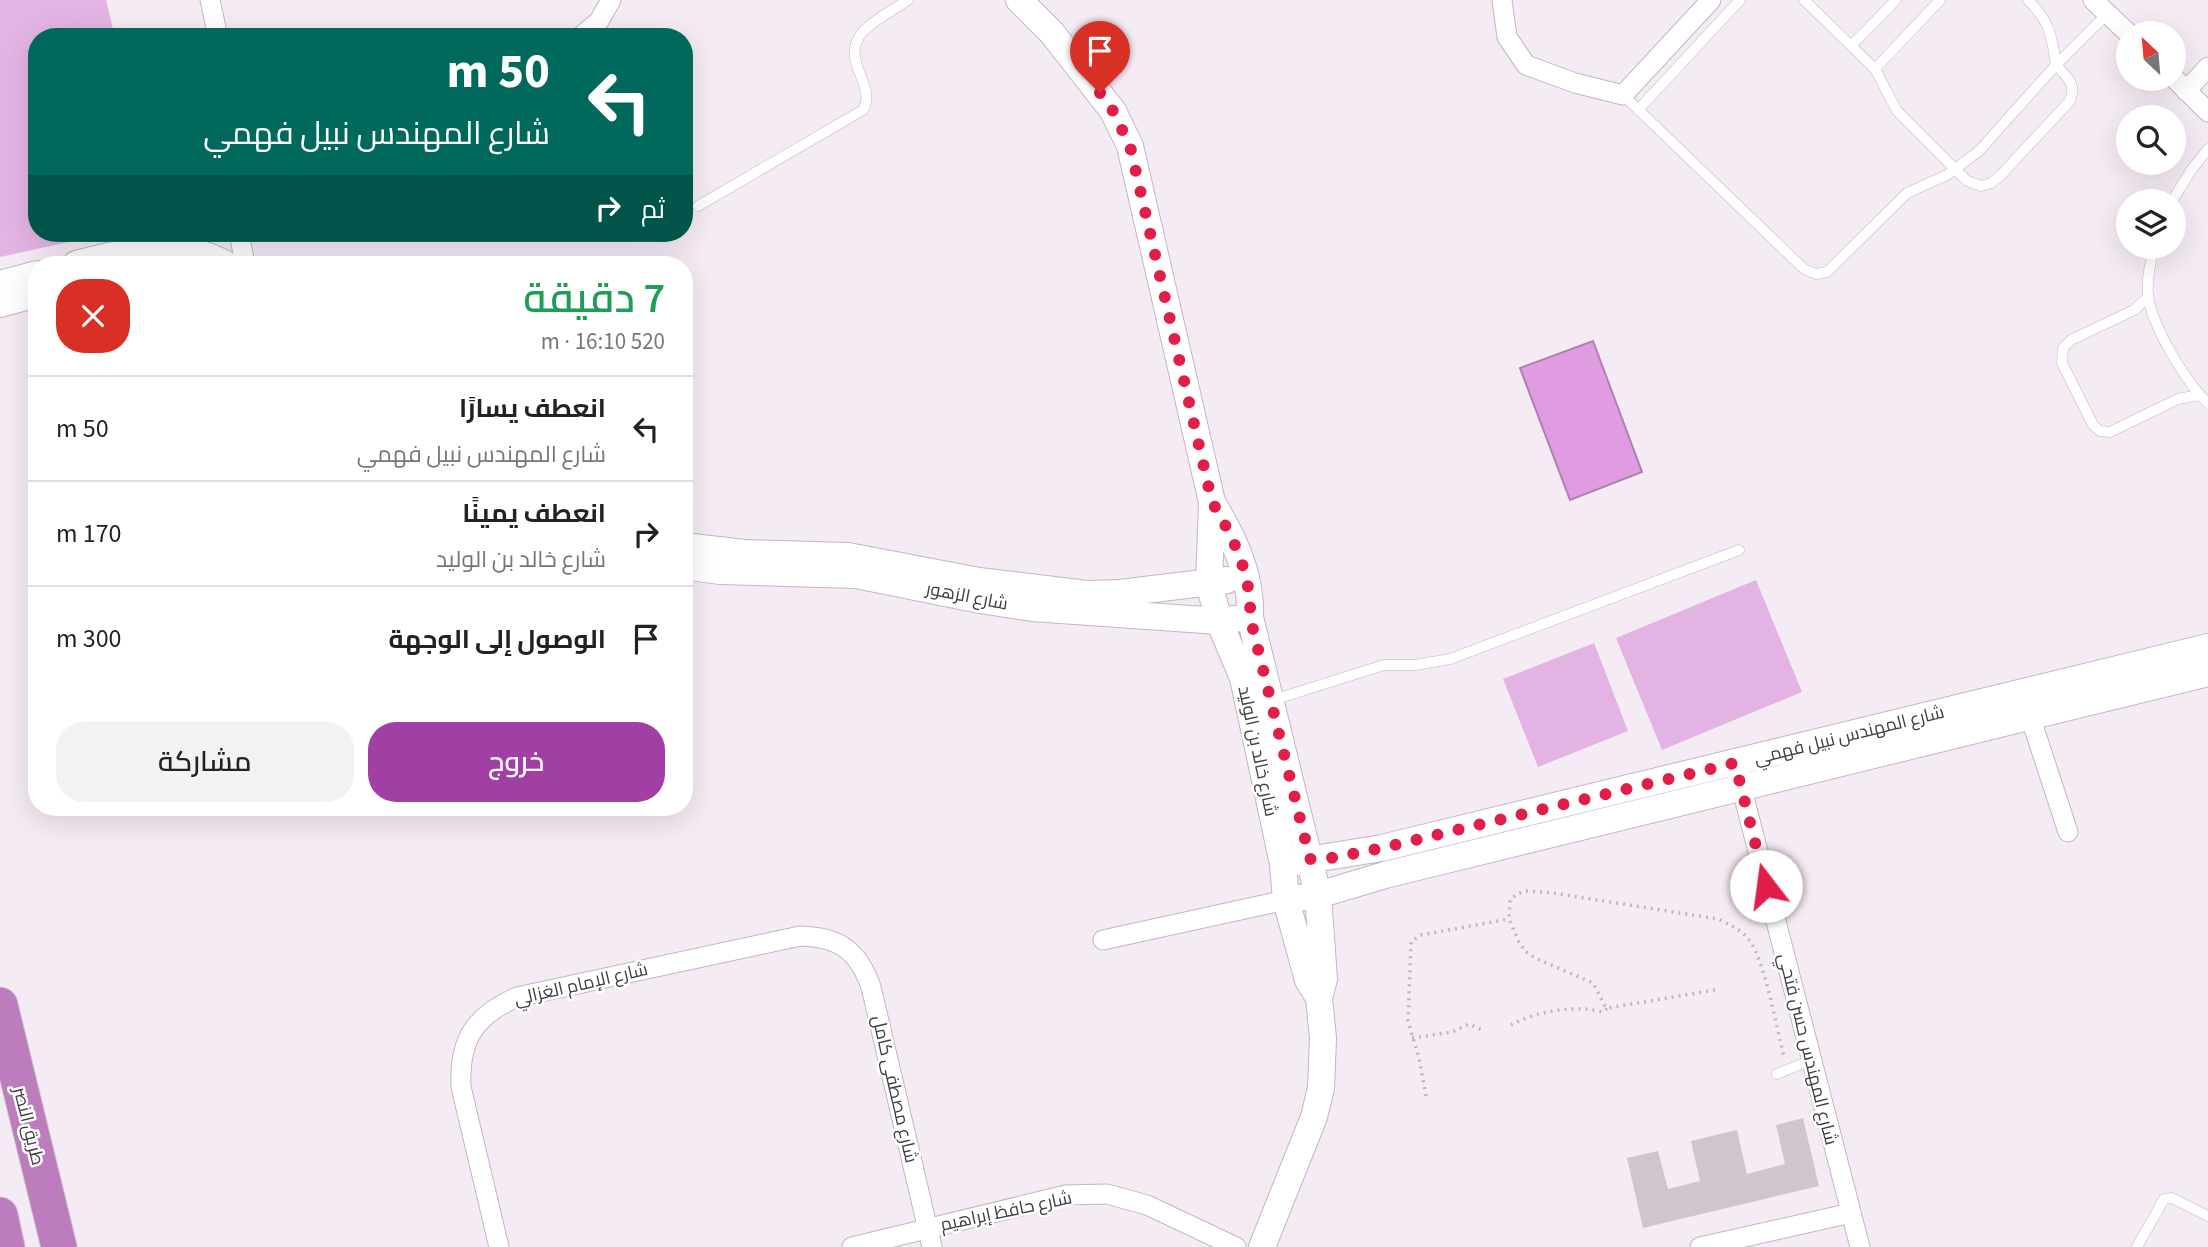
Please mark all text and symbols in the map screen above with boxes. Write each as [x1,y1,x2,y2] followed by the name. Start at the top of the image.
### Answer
[1070,21,1130,93] pin
[2116,21,2186,91] north arrow
[2116,21,2186,259] map controls
[1081,32,1119,70] icon: arrive
[446,37,550,107] text: 50 m
[574,56,665,147] icon: left
[2116,105,2186,175] button: search
[203,111,550,157] text: شارع المهندس نبيل فهمي
[589,189,627,227] icon: right
[2116,189,2186,259] button: layers
[641,191,665,228] text: ثم
[523,269,665,329] text: 7 دقيقة
[56,279,130,353] button: close
[541,325,665,358] text: 520 m · 16:10
[459,390,606,427] text: انعطف يسارًا
[56,410,109,447] text: 50 m
[627,410,665,448] icon: left
[357,438,606,471] text: شارع المهندس نبيل فهمي
[462,495,606,532] text: انعطف يمينًا
[56,515,122,552] text: 170 m
[627,515,665,553] icon: right
[436,543,606,576] text: شارع خالد بن الوليد
[923,576,1010,617] street label: شارع الزهور
[56,620,122,657] text: 300 m
[627,620,665,658] icon: arrive
[388,621,606,658] text: الوصول إلى الوجهة
[1231,683,1284,819] street label: شارع خالد بن الوليد
[1751,700,1947,772] street label: شارع المهندس نبيل فهمي
[56,722,354,802] button: مشاركة
[368,722,665,802] button: خروج
[1729,849,1803,923] position arrow
[1771,951,1843,1148] street label: شارع المهندس حسن فتحي
[512,957,651,1013] street label: شارع الإمام الغزالي
[865,1013,924,1165] street label: شارع مصطفى كامل
[6,1083,50,1168] street label: طريق النصر
[938,1185,1074,1238] street label: شارع حافظ إبراهيم

